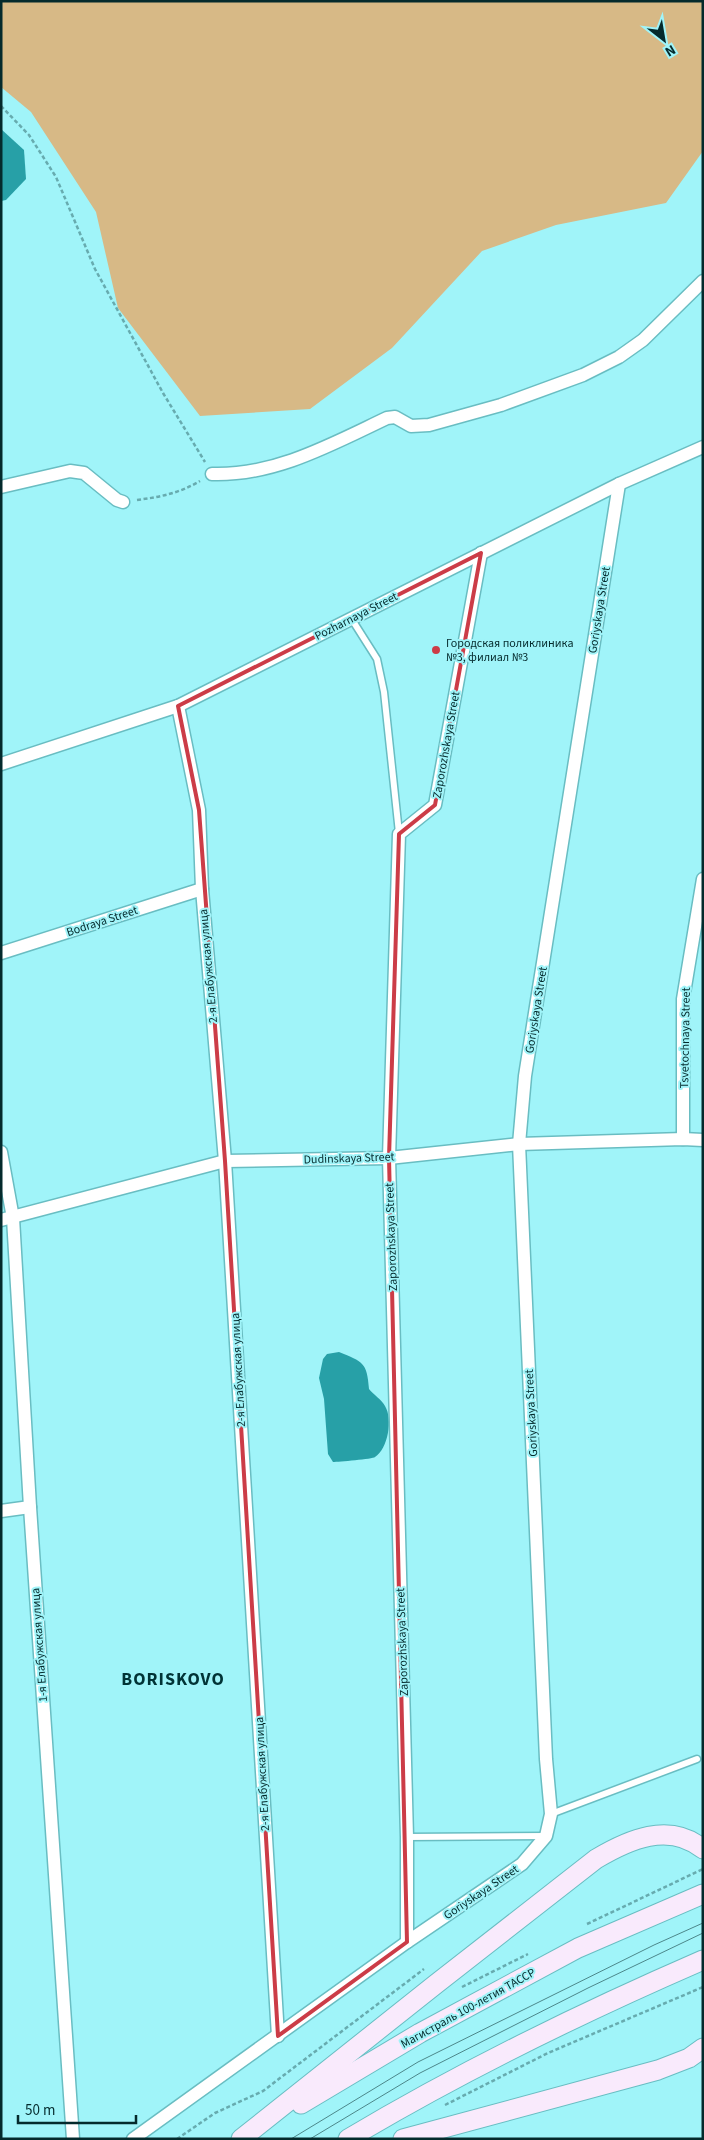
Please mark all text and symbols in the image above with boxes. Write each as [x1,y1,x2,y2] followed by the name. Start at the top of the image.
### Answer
[639,15,689,65] north arrow
[661,39,679,61] text: N
[584,566,615,655] street label: Goriyskaya Street
[312,588,401,645] street label: Pozharnaya Street
[446,635,573,666] place label: Городская поликлиника №3, филиал №3
[430,644,442,656] marker: Городская поликлиника №3, филиал №3
[429,690,464,800] street label: Zaporozhskaya Street
[64,902,140,941] street label: Bodraya Street
[195,908,222,1024] street label: 2-я Елабужская улица
[521,966,552,1055] street label: Goriyskaya Street
[676,987,695,1089] street label: Tsvetochnaya Street
[303,1148,395,1169] street label: Dudinskaya Street
[381,1183,402,1291] street label: Zaporozhskaya Street
[227,1312,250,1427] street label: 2-я Елабужская улица
[521,1369,542,1457] street label: Goriyskaya Street
[27,1587,52,1703] street label: 1-я Елабужская улица
[392,1588,413,1696] street label: Zaporozhskaya Street
[121,1667,225,1692] district label: BORISKOVO
[251,1716,274,1831] street label: 2-я Елабужская улица
[440,1861,522,1924] street label: Goriyskaya Street
[398,1964,539,2053] street label: Магистраль 100-летия ТАССР
[18,2092,135,2124] scale bar
[25,2100,55,2121] text: 50 m

